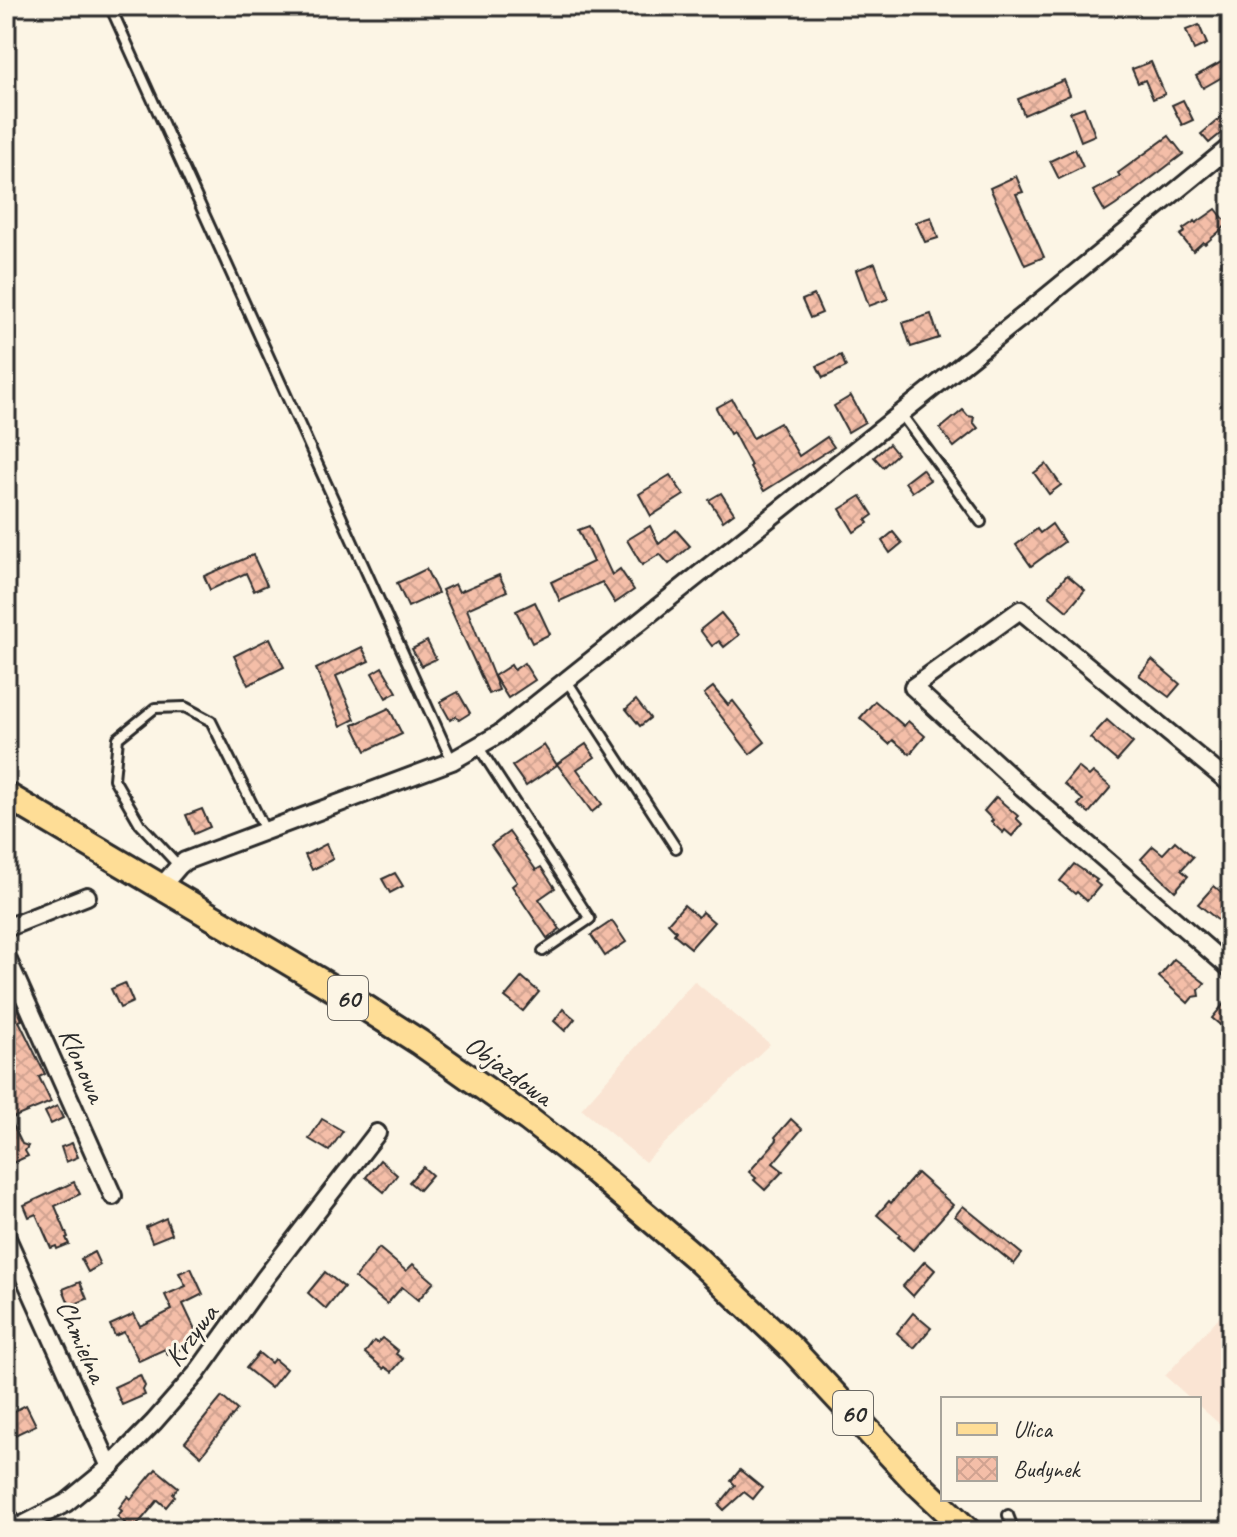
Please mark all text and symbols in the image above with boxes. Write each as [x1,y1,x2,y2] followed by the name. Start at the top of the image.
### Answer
[328,976,368,1020] road number: 60
[51,1023,116,1110] street label: Klonowa
[458,1027,562,1115] street label: Objazdowa
[48,1294,117,1390] street label: Chmielna
[156,1295,227,1373] street label: Krzywa
[833,1391,873,1435] road number: 60
[941,1397,1201,1501] legend
[1013,1414,1053,1444] text: Ulica
[1013,1454,1082,1484] text: Budynek

